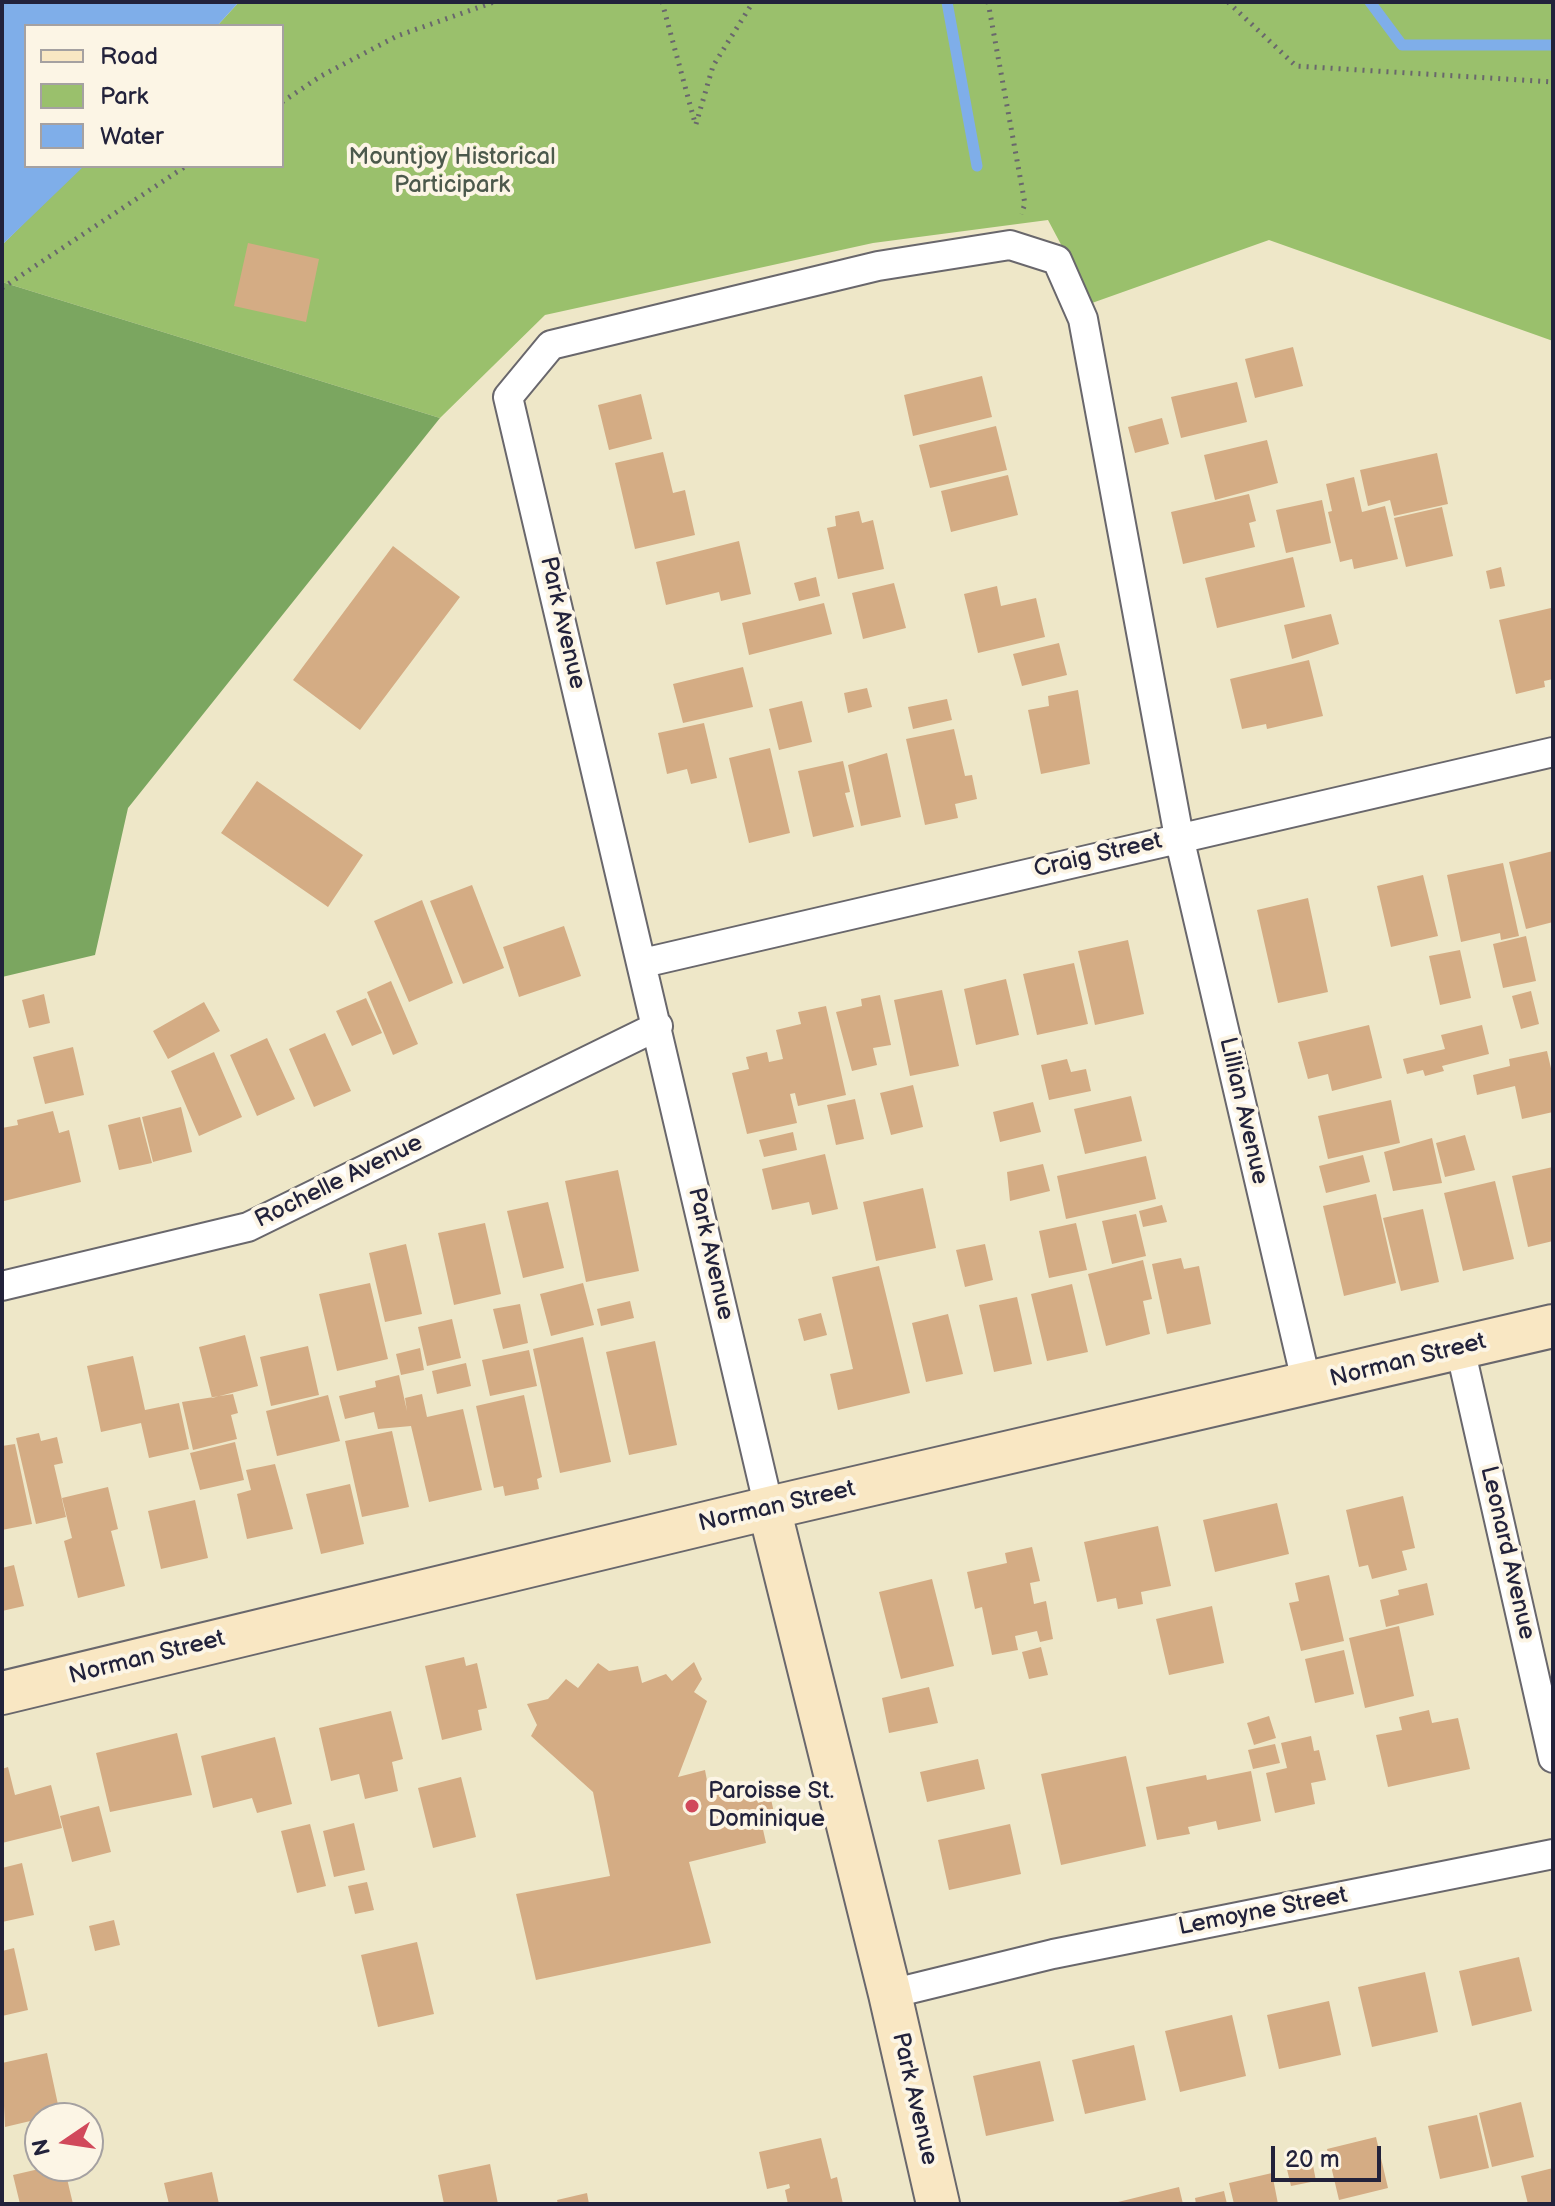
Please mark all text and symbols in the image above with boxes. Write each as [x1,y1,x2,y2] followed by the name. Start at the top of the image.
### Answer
[24,24,284,168] legend
[100,42,158,71] text: Road
[100,82,148,111] text: Park
[100,122,164,151] text: Water
[349,144,555,200] park label: Mountjoy Historical Participark
[533,554,591,692] street label: Park Avenue
[1031,827,1165,885] street label: Craig Street
[1212,1035,1274,1187] street label: Lillian Avenue
[251,1129,427,1235] street label: Rochelle Avenue
[681,1185,739,1323] street label: Park Avenue
[1327,1328,1489,1394] street label: Norman Street
[1473,1464,1541,1642] street label: Leonard Avenue
[696,1475,858,1539] street label: Norman Street
[66,1625,228,1691] street label: Norman Street
[708,1778,834,1834] place label: Paroisse St. Dominique
[683,1797,701,1815] marker: Paroisse St. Dominique
[1176,1882,1350,1942] street label: Lemoyne Street
[885,2030,943,2168] street label: Park Avenue
[24,2102,104,2182] north arrow
[1275,2130,1385,2180] scale bar
[27,2136,57,2158] text: N
[1285,2145,1340,2174] text: 20 m

